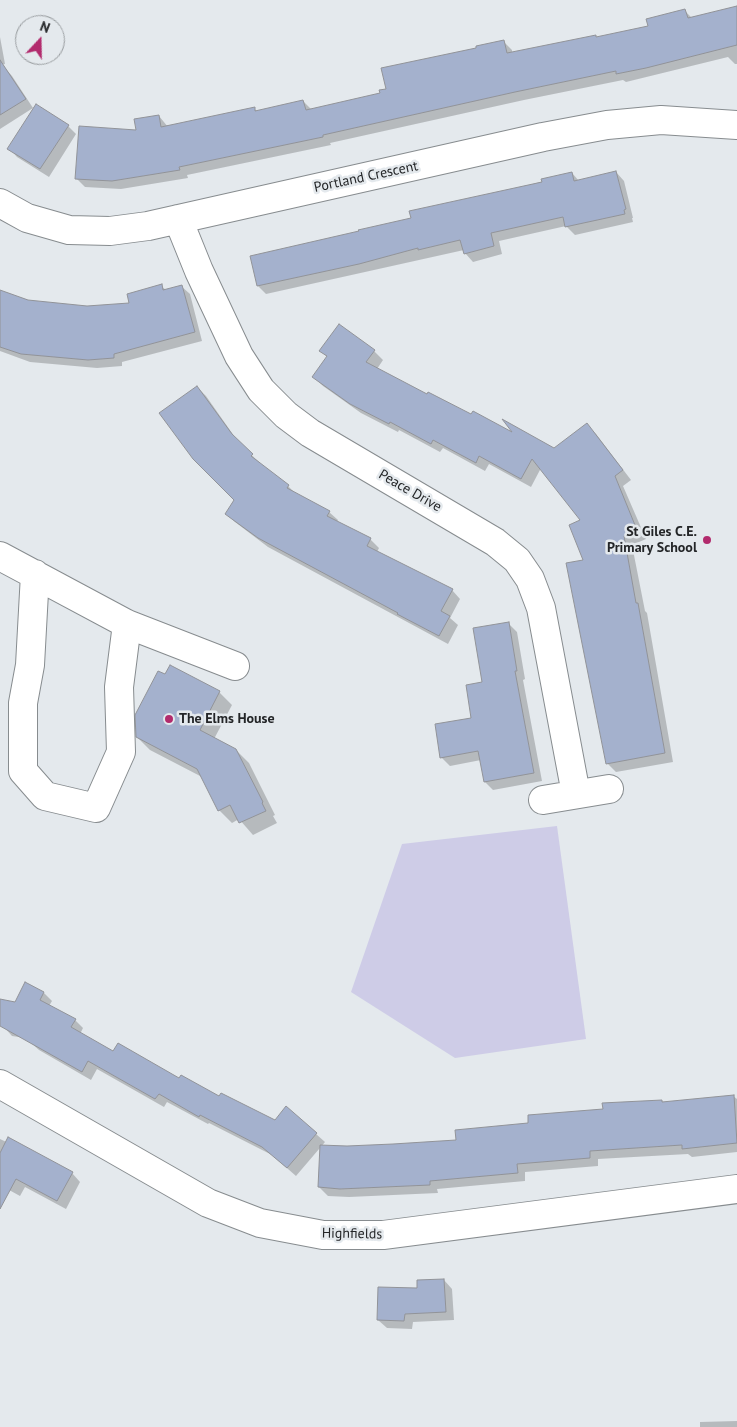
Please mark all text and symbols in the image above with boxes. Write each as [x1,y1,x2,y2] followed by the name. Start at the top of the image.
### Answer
[15,15,65,65] north arrow
[37,17,53,37] text: N
[313,158,419,196] street label: Portland Crescent
[376,466,444,516] street label: Peace Drive
[607,524,697,556] place label: St Giles C.E. Primary School
[701,534,713,546] marker: St Giles C.E. Primary School
[179,711,275,727] place label: The Elms House
[163,713,175,725] marker: The Elms House
[322,1225,382,1243] street label: Highfields

